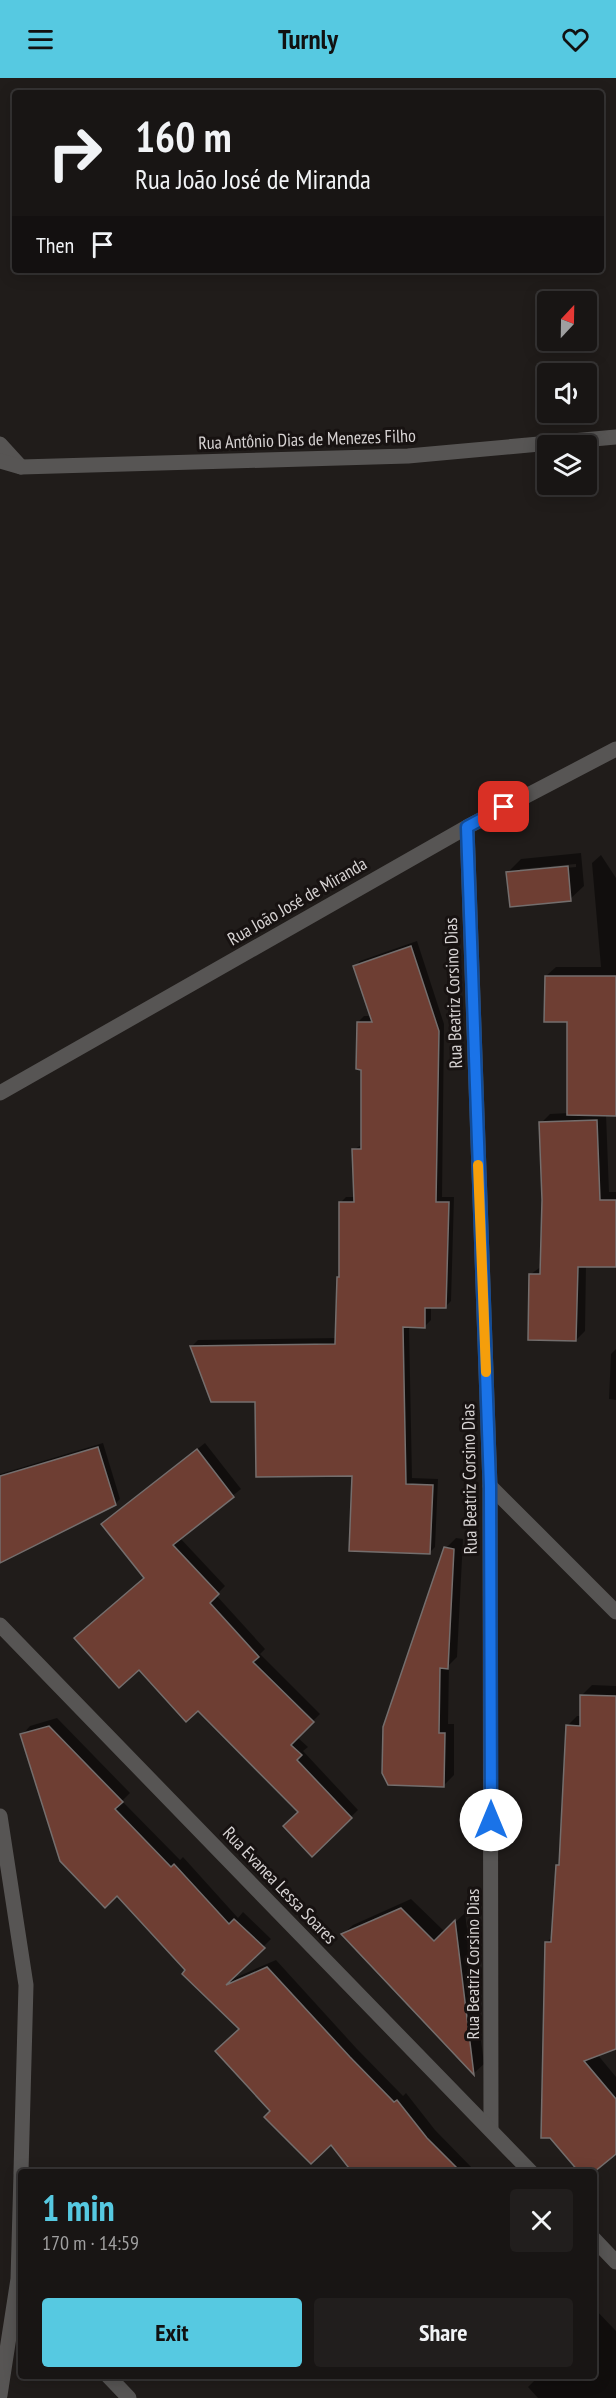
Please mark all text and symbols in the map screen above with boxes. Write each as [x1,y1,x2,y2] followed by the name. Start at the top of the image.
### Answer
[278,22,338,56] text: Turnly
[24,23,57,56] icon: menu
[559,23,592,56] icon: heart
[135,109,232,164] text: 160 m
[36,114,114,192] icon: right
[135,162,371,196] text: Rua João José de Miranda
[86,228,119,261] icon: arrive
[36,231,74,259] text: Then
[537,291,597,351] north arrow
[537,291,597,495] map controls
[537,363,597,423] button: sound
[198,424,416,454] street label: Rua Antônio Dias de Menezes Filho
[537,435,597,495] button: layers
[478,781,529,832] pin
[487,790,520,823] icon: arrive
[223,852,371,950] street label: Rua João José de Miranda
[439,917,467,1069] street label: Rua Beatriz Corsino Dias
[456,1403,482,1555] street label: Rua Beatriz Corsino Dias
[459,1788,523,1852] position arrow
[218,1822,342,1948] street label: Rua Evanea Lessa Soares
[461,1889,484,2039] street label: Rua Beatriz Corsino Dias
[42,2184,115,2231] text: 1 min
[510,2189,573,2252] button: close
[42,2230,139,2256] text: 170 m · 14:59
[42,2298,302,2367] button: Exit
[314,2298,573,2367] button: Share

